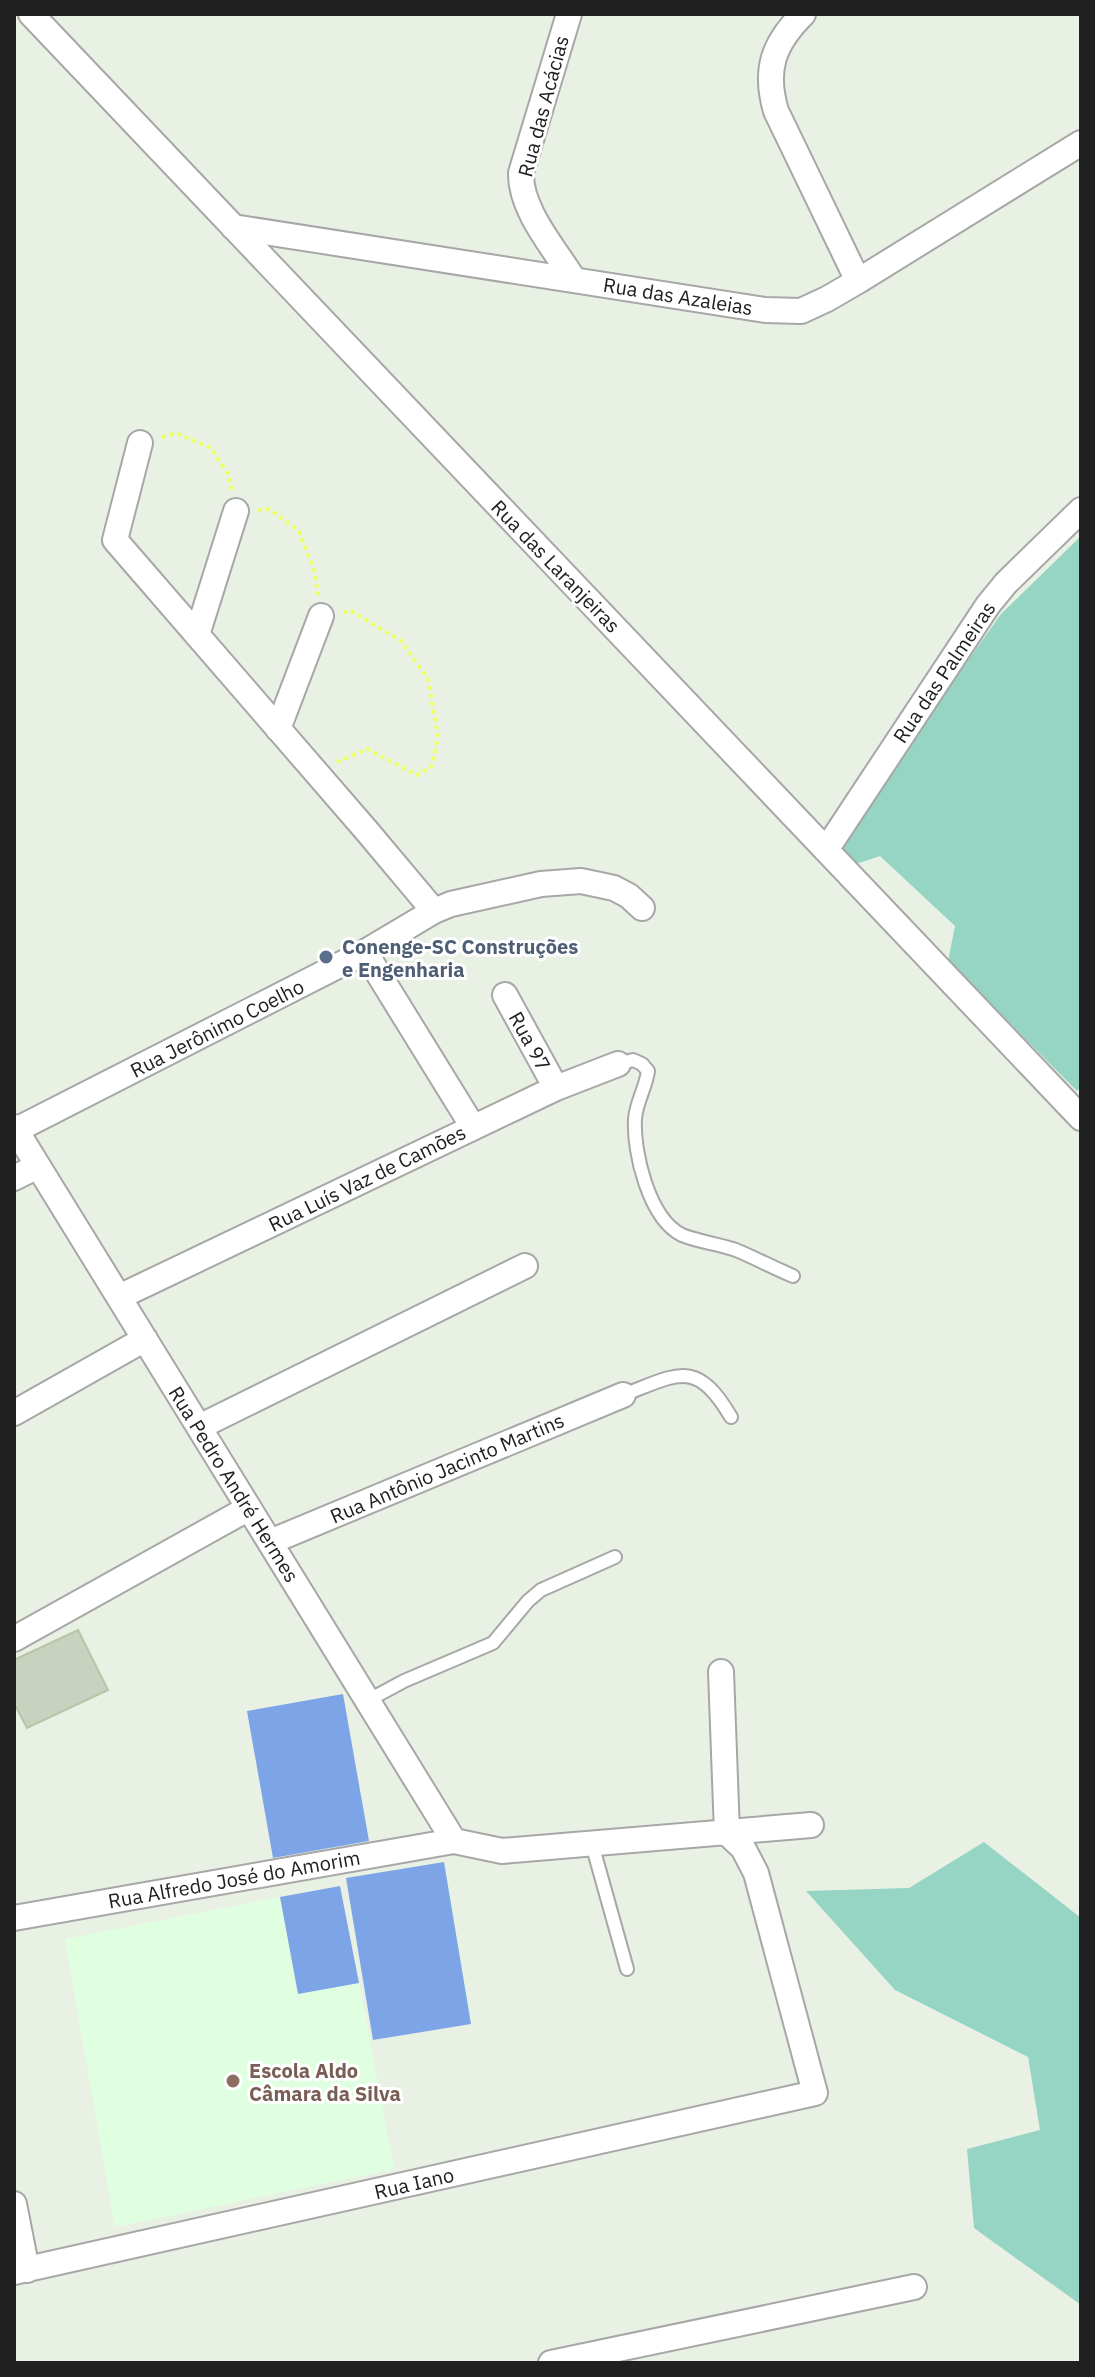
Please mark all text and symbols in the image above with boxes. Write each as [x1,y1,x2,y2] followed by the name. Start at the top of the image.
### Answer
[511,32,575,180] street label: Rua das Acácias
[601,271,755,321] street label: Rua das Azaleias
[486,494,626,638] street label: Rua das Laranjeiras
[887,596,1001,748] street label: Rua das Palmeiras
[342,933,578,983] place label: Conenge-SC Construções e Engenharia
[317,948,335,966] marker: Conenge-SC Construções e Engenharia
[126,972,308,1084] street label: Rua Jerônimo Coelho
[503,1007,557,1075] street label: Rua 97
[264,1118,470,1238] street label: Rua Luís Vaz de Camões
[163,1381,305,1587] street label: Rua Pedro André Hermes
[326,1406,568,1530] street label: Rua Antônio Jacinto Martins
[106,1844,362,1914] street label: Rua Alfredo José do Amorim
[249,2057,401,2107] place label: Escola Aldo Câmara da Silva
[224,2072,242,2090] marker: Escola Aldo Câmara da Silva
[372,2161,456,2205] street label: Rua Iano

